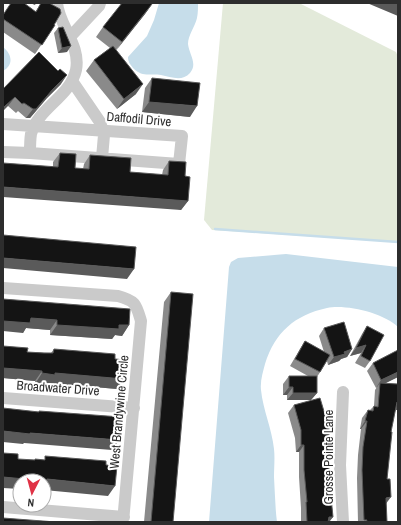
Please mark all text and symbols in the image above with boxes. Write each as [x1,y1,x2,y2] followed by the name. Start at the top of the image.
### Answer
[106,108,172,130] street label: Daffodil Drive
[106,354,132,470] street label: West Brandywine Circle
[16,377,100,399] street label: Broadwater Drive
[320,410,337,504] street label: Grosse Pointe Lane
[12,473,52,513] north arrow
[27,496,35,510] text: N

